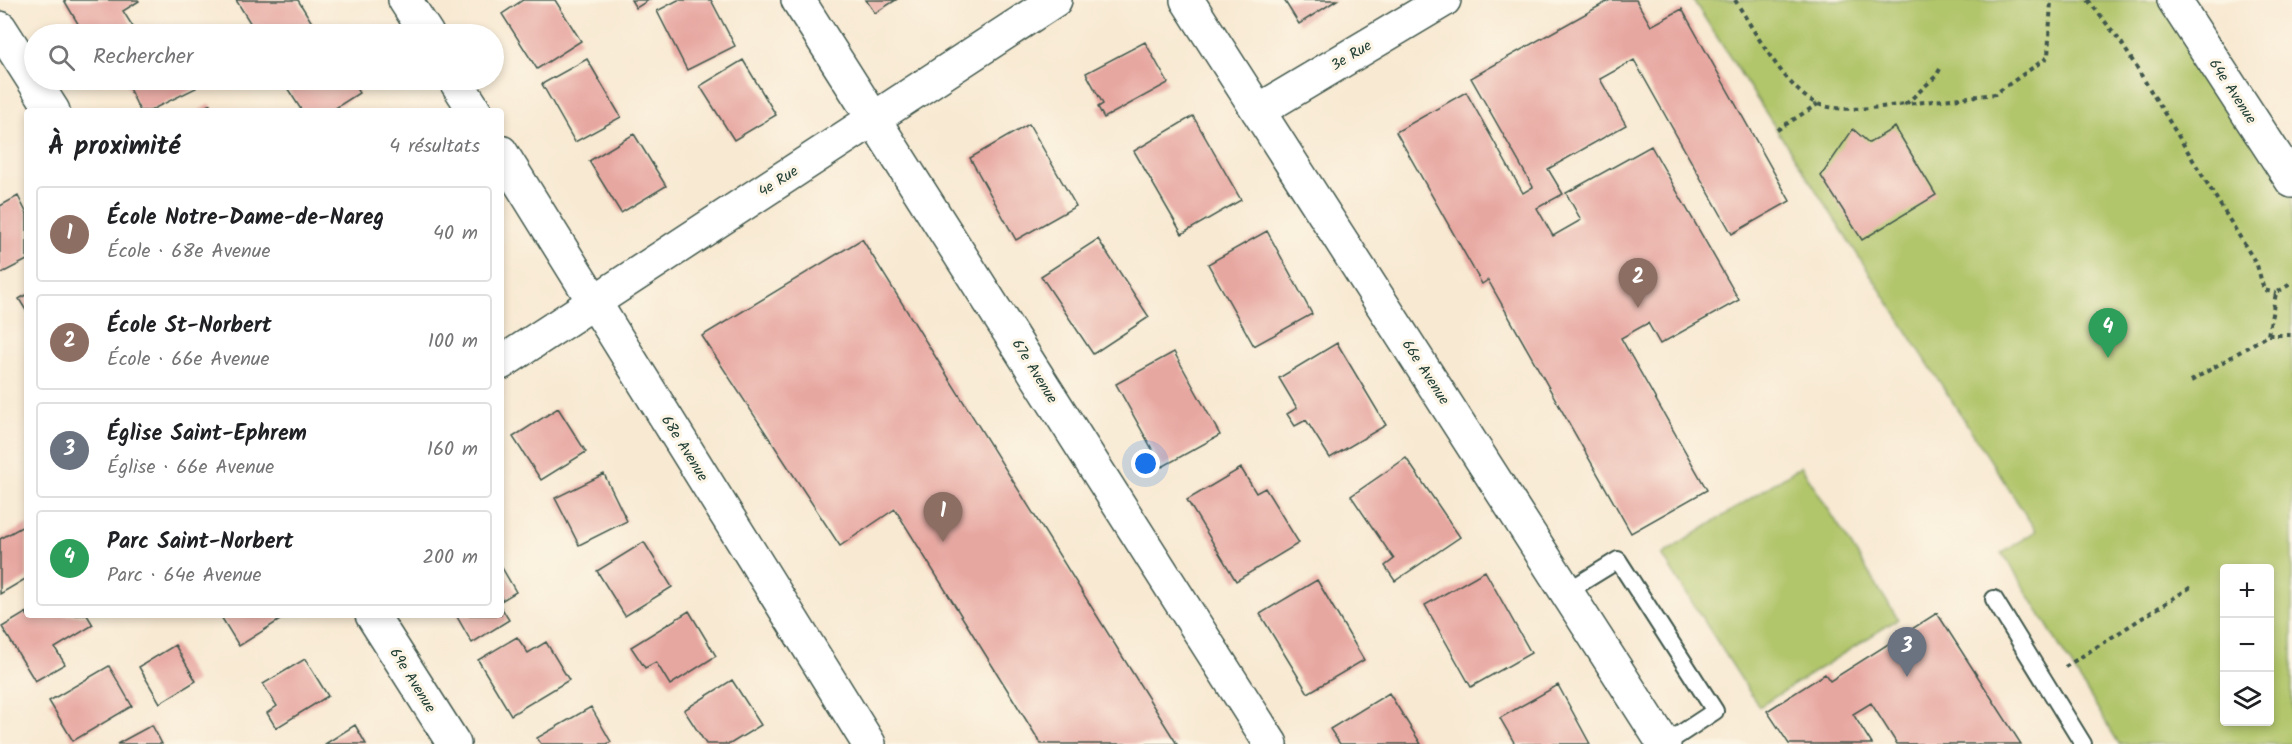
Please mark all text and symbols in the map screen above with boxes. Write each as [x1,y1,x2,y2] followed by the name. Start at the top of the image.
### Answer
[24,24,504,90] search box
[1326,34,1377,77] street label: 3e Rue
[93,40,193,75] text: Rechercher
[45,41,78,74] icon: search
[2202,54,2262,129] street label: 64e Avenue
[48,126,180,168] text: À proximité
[389,131,480,163] text: 4 résultats
[754,160,804,204] street label: 4e Rue
[107,201,384,236] text: École Notre-Dame-de-Nareg
[66,218,73,250] text: 1
[433,218,478,250] text: 40 m
[107,236,270,268] text: École · 68e Avenue
[1618,258,1658,308] pin: 2
[2088,308,2128,358] pin: 4
[107,309,272,344] text: École St-Norbert
[64,326,75,358] text: 2
[428,326,478,358] text: 100 m
[1005,335,1064,409] street label: 67e Avenue
[1395,335,1455,410] street label: 66e Avenue
[107,344,269,376] text: École · 66e Avenue
[654,411,714,487] street label: 68e Avenue
[107,417,307,452] text: Église Saint-Ephrem
[64,434,75,466] text: 3
[427,434,478,466] text: 160 m
[1131,449,1160,478] your location
[107,452,274,484] text: Église · 66e Avenue
[924,492,962,542] pin: 1
[107,525,293,560] text: Parc Saint-Norbert
[64,542,75,574] text: 4
[422,542,478,574] text: 200 m
[107,560,262,592] text: Parc · 64e Avenue
[2220,564,2274,726] map controls
[2220,564,2274,618] button: +
[2220,618,2274,672] button: −
[1888,628,1926,677] pin: 3
[383,643,442,718] street label: 69e Avenue
[2220,672,2274,726] button: layers

